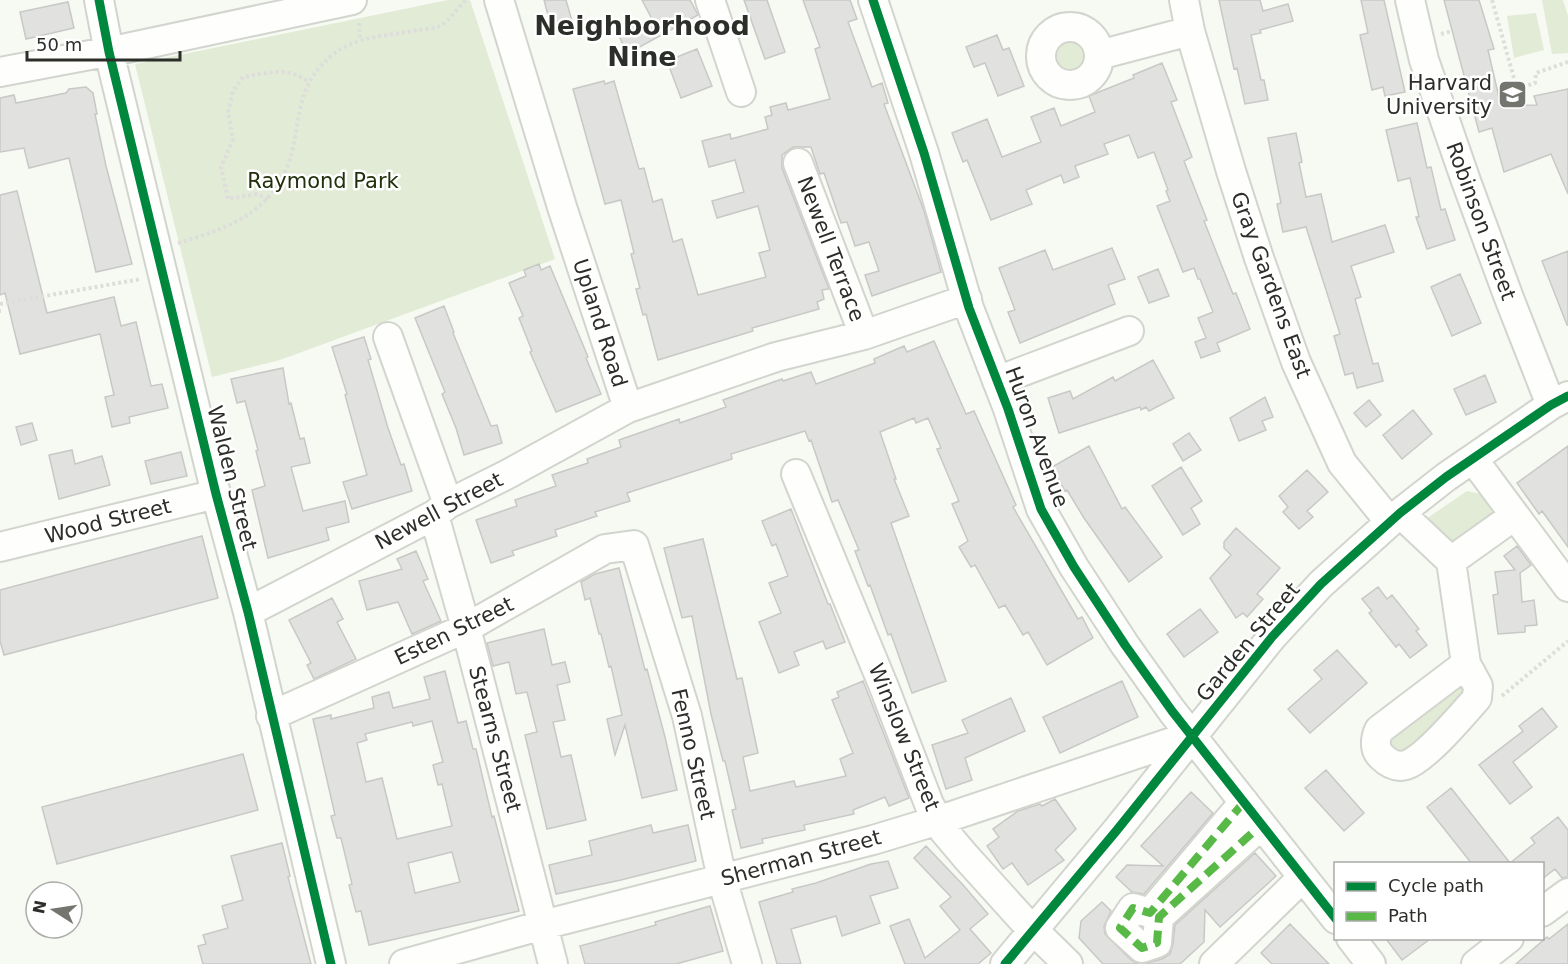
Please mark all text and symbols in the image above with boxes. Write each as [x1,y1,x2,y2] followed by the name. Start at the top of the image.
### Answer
[534,10,750,72] district label: Neighborhood Nine
[27,24,180,62] scale bar
[36,34,82,55] text: 50 m
[1386,71,1492,119] place label: Harvard University
[1497,79,1529,111] school or university icon: Harvard University
[1441,139,1521,303] street label: Robinson Street
[247,169,400,193] park label: Raymond Park
[792,173,870,325] street label: Newell Terrace
[1226,188,1316,382] street label: Gray Gardens East
[568,256,632,390] street label: Upland Road
[1000,363,1074,511] street label: Huron Avenue
[202,403,262,553] street label: Walden Street
[371,467,507,555] street label: Newell Street
[42,494,174,548] street label: Wood Street
[1191,578,1305,706] street label: Garden Street
[391,592,517,670] street label: Esten Street
[864,660,944,814] street label: Winslow Street
[464,663,526,815] street label: Stearns Street
[666,686,720,822] street label: Fenno Street
[718,825,884,891] street label: Sherman Street
[1334,862,1544,940] legend
[1388,875,1484,896] text: Cycle path
[24,880,84,940] north arrow
[29,898,51,916] text: N
[1388,905,1428,926] text: Path

